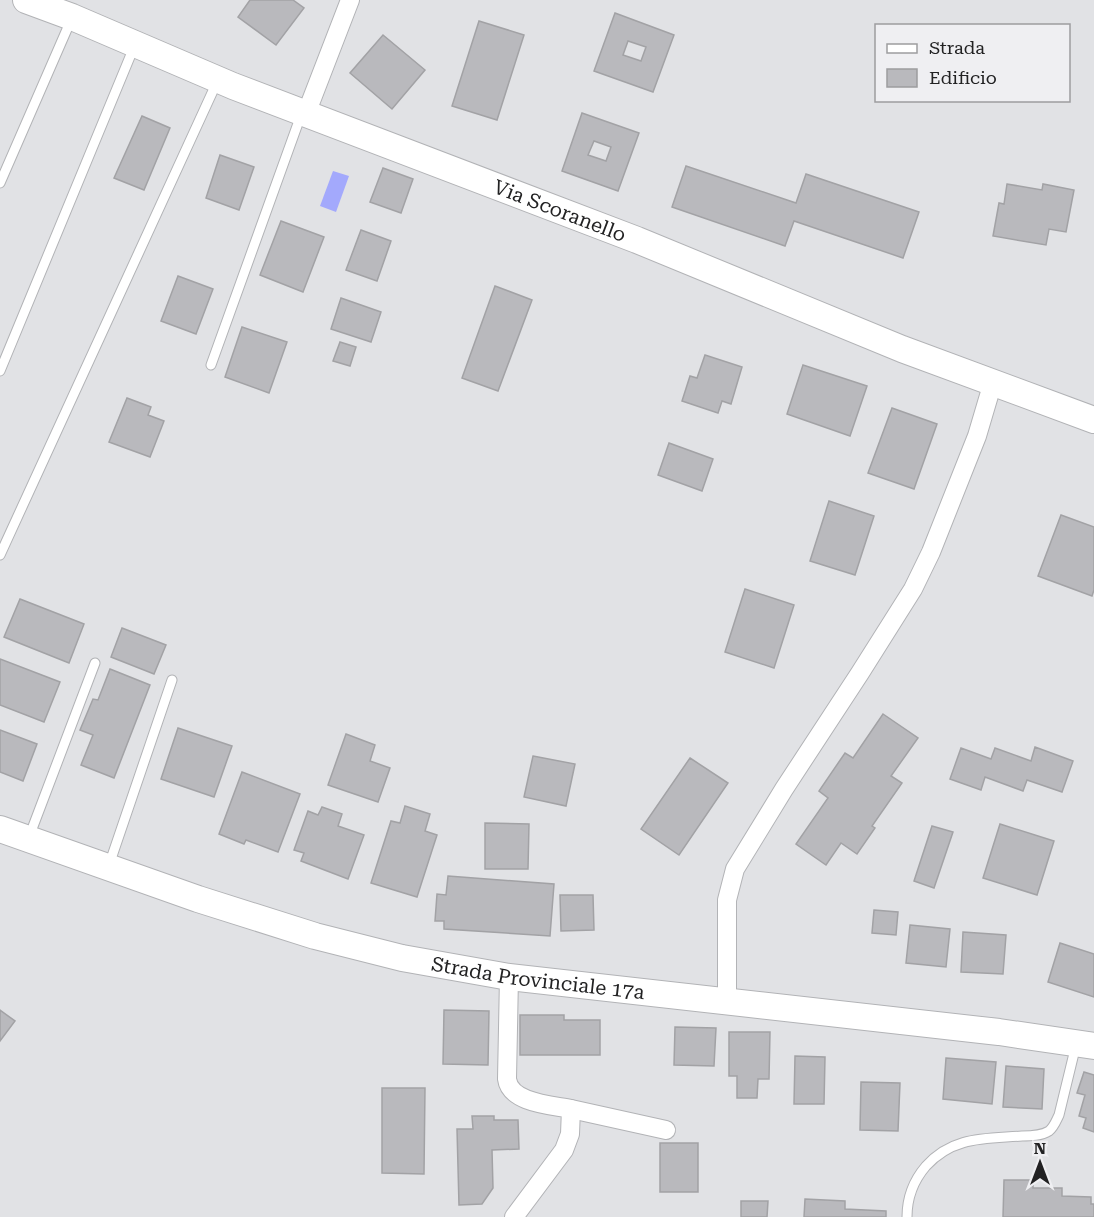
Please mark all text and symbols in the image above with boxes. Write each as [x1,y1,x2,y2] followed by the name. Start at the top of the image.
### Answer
[875,24,1070,102] legend
[929,37,985,58] text: Strada
[929,67,997,88] text: Edificio
[490,174,629,247] street label: Via Scoranello
[430,951,646,1004] street label: Strada Provinciale 17a
[1010,1133,1070,1193] north arrow
[1034,1139,1046,1158] text: N

